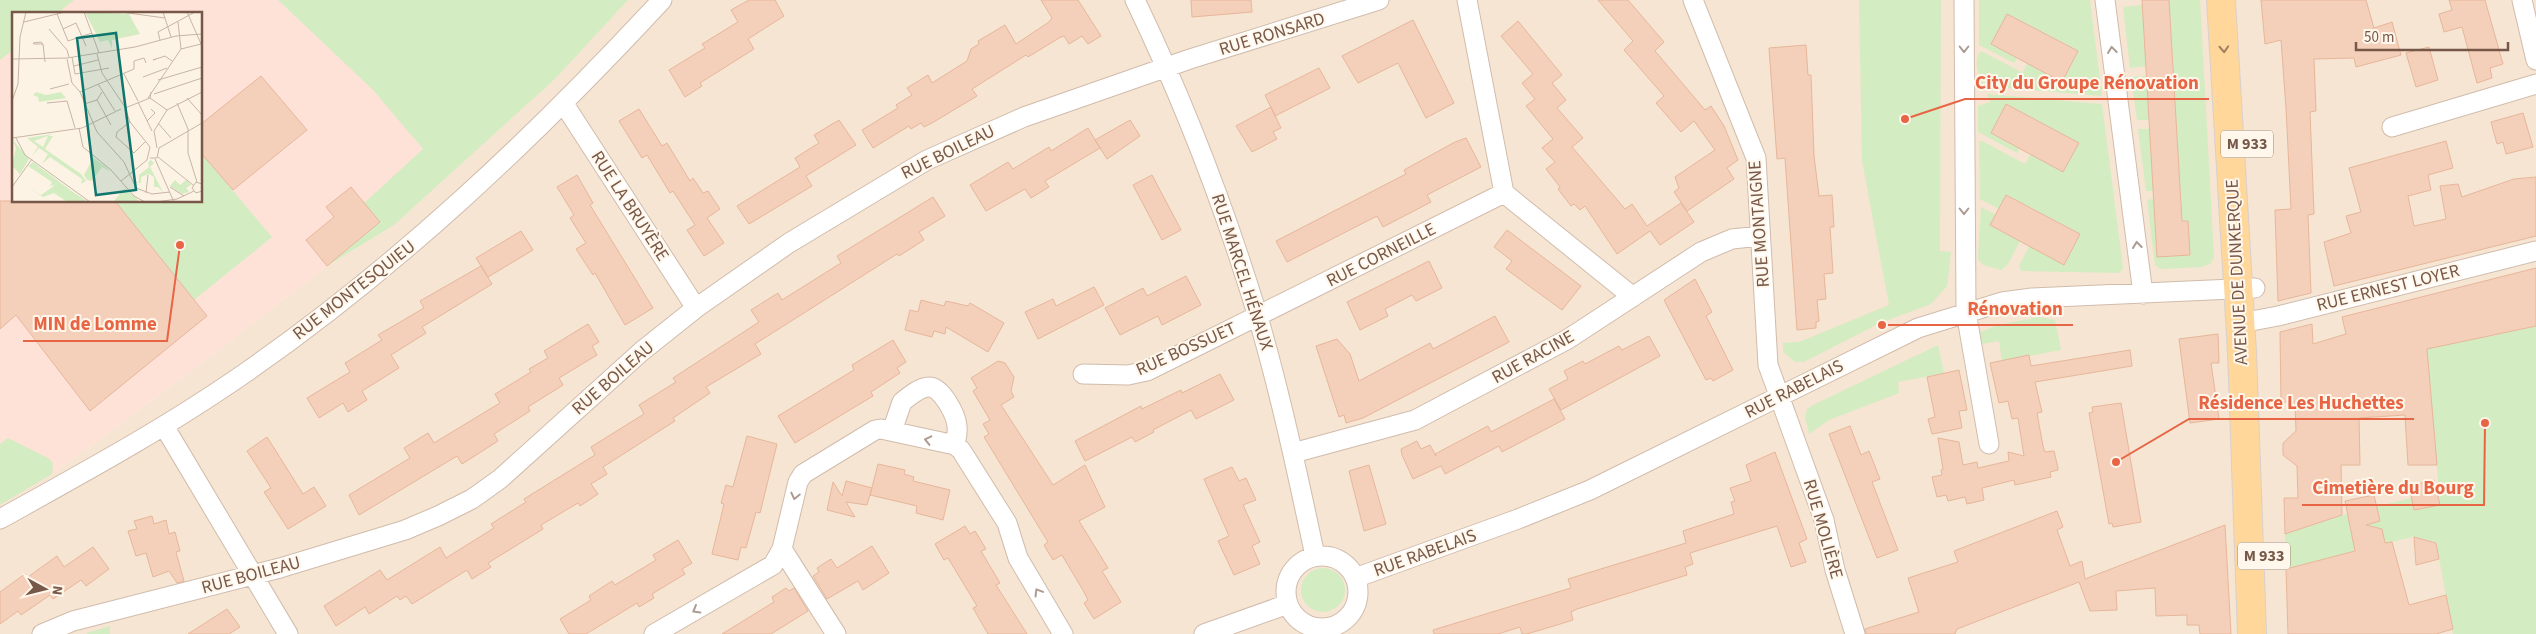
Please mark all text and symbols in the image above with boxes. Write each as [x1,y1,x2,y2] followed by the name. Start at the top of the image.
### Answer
[1216,6,1328,62] street label: RUE RONSARD
[12,12,202,202] inset map
[2356,20,2508,52] scale bar
[2364,27,2394,48] text: 50 m
[1959,45,1969,53] one-way arrow
[2107,45,2118,53] one-way arrow
[2218,45,2229,53] one-way arrow
[1965,65,2209,99] callout: City du Groupe Rénovation
[1975,70,2199,97] text: City du Groupe Rénovation
[897,119,999,185] street label: RUE BOILEAU
[2221,130,2273,158] road number: M 933
[585,146,675,266] street label: RUE LA BRUYÈRE
[1742,160,1776,288] street label: RUE MONTAIGNE
[2220,178,2254,366] street label: AVENUE DE DUNKERQUE
[1205,191,1279,353] street label: RUE MARCEL HÉNAUX
[1959,208,1969,215] one-way arrow
[1322,217,1440,293] street label: RUE CORNEILLE
[287,234,421,346] street label: RUE MONTESQUIEU
[2132,241,2143,249] one-way arrow
[2314,258,2462,318] street label: RUE ERNEST LOYER
[1957,291,2073,325] callout: Rénovation
[1967,296,2063,323] text: Rénovation
[23,307,167,341] callout: MIN de Lomme
[33,311,157,338] text: MIN de Lomme
[1132,316,1240,382] street label: RUE BOSSUET
[1487,324,1579,390] street label: RUE RACINE
[566,335,660,421] street label: RUE BOILEAU
[1740,353,1848,425] street label: RUE RABELAIS
[2189,385,2414,419] callout: Résidence Les Huchettes
[2198,390,2404,417] text: Résidence Les Huchettes
[924,435,933,445] one-way arrow
[2302,471,2484,505] callout: Cimetière du Bourg
[2312,475,2474,502] text: Cimetière du Bourg
[1797,476,1849,582] street label: RUE MOLIÈRE
[790,491,801,500] one-way arrow
[1370,523,1480,583] street label: RUE RABELAIS
[2238,542,2290,570] road number: M 933
[199,550,303,600] street label: RUE BOILEAU
[20,564,70,614] north arrow
[46,585,67,596] text: N
[1035,589,1045,598] one-way arrow
[692,604,701,614] one-way arrow

